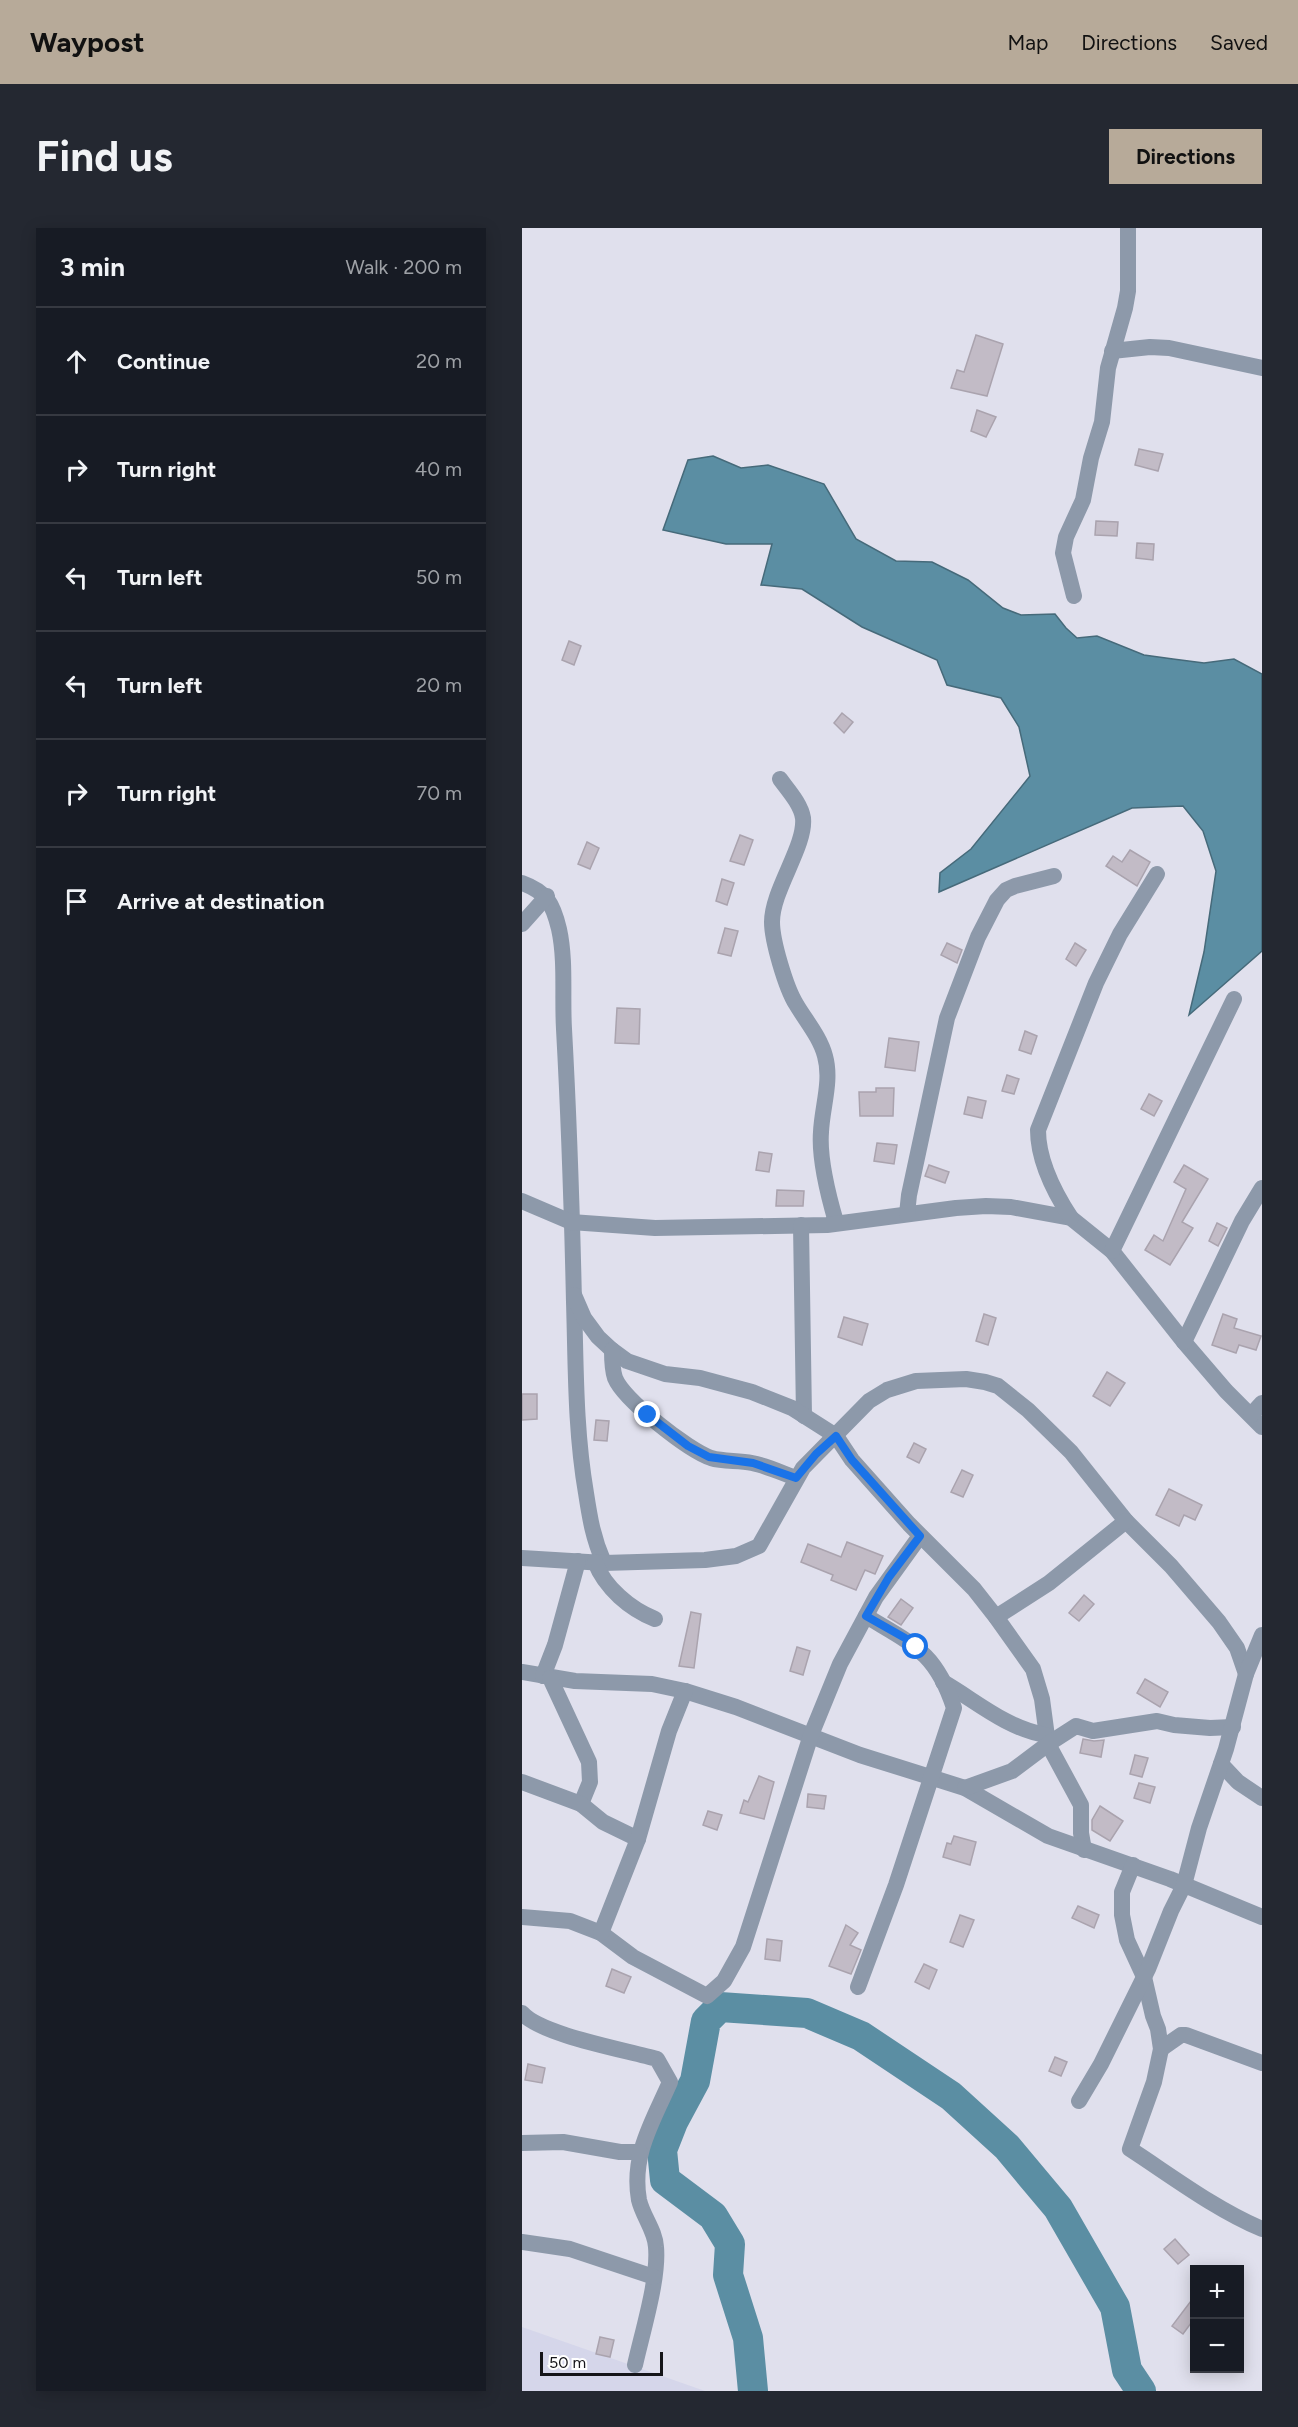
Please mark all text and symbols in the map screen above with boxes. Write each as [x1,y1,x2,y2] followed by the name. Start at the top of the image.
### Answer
[30,25,144,59] text: Waypost
[1007,30,1048,55] text: Map
[1081,30,1177,55] text: Directions
[1210,30,1268,55] text: Saved
[1109,129,1262,184] button: Directions
[36,131,173,182] text: Find us
[60,251,125,283] text: 3 min
[346,255,462,279] text: Walk · 200 m
[60,345,93,378] icon: ahead
[117,348,210,375] text: Continue
[416,349,462,373] text: 20 m
[60,453,93,486] icon: right
[117,456,216,483] text: Turn right
[415,457,462,481] text: 40 m
[60,561,93,594] icon: left
[117,564,203,591] text: Turn left
[416,565,462,589] text: 50 m
[60,669,93,702] icon: left
[117,672,203,699] text: Turn left
[416,673,462,697] text: 20 m
[60,777,93,810] icon: right
[117,780,216,807] text: Turn right
[416,781,462,805] text: 70 m
[60,885,93,918] icon: arrive
[117,888,325,915] text: Arrive at destination
[634,1401,660,1427] route end
[902,1633,928,1659] route start
[1190,2265,1244,2373] map controls
[1190,2265,1244,2319] button: +
[1190,2319,1244,2373] button: −
[540,2349,663,2376] scale bar
[549,2353,586,2372] text: 50 m

